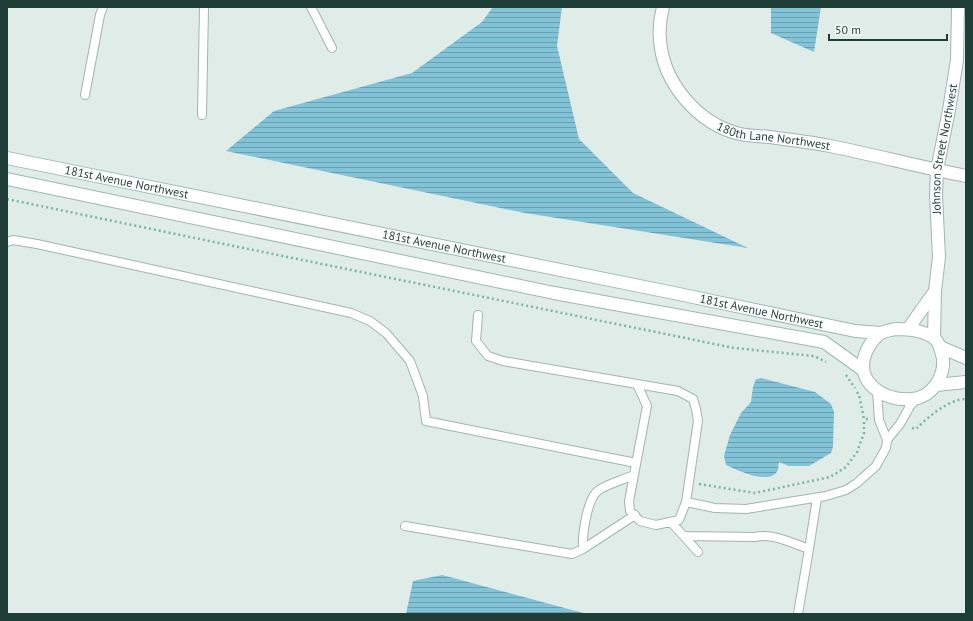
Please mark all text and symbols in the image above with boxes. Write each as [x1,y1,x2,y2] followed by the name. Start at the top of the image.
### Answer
[829,16,947,42] scale bar
[835,22,861,37] text: 50 m
[928,83,960,216] street label: Johnson Street Northwest
[715,118,832,153] street label: 180th Lane Northwest
[63,162,190,202] street label: 181st Avenue Northwest
[381,226,507,266] street label: 181st Avenue Northwest
[699,291,825,331] street label: 181st Avenue Northwest

